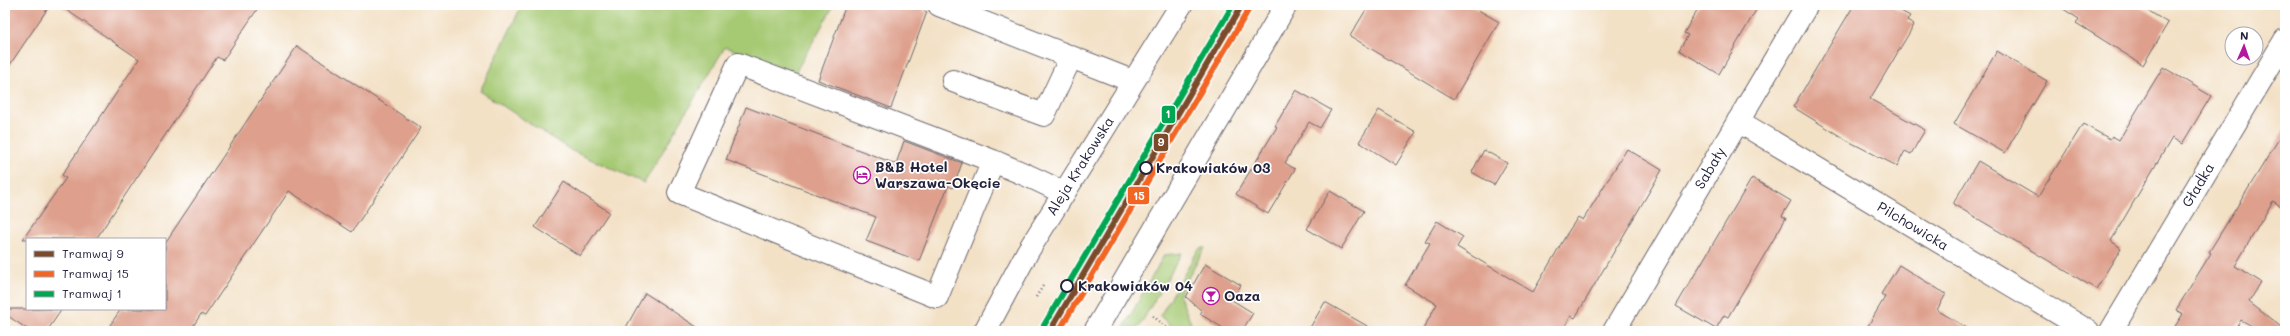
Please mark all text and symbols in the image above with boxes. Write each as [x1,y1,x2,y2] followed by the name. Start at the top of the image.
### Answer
[2224,26,2264,66] north arrow
[2240,28,2249,43] text: N
[1161,105,1176,124] line badge: 1
[1166,106,1170,121] text: 1
[1041,113,1118,219] street label: Aleja Krakowska
[1153,133,1169,152] line badge: 9
[1158,134,1165,149] text: 9
[1690,143,1730,192] street label: Sabały
[875,157,1000,192] place label: B&B Hotel Warszawa-Okęcie
[1156,158,1271,177] place label: Krakowiaków 03
[2177,159,2218,210] street label: Gładka
[1139,161,1153,175] marker: Krakowiaków 03
[852,165,872,185] hotel icon: B&B Hotel Warszawa-Okęcie
[1127,186,1150,205] line badge: 15
[1133,188,1145,203] text: 15
[1874,197,1953,254] street label: Pilchowicka
[26,238,166,310] legend
[62,245,124,261] text: Tramwaj 9
[62,265,129,281] text: Tramwaj 15
[1078,276,1193,295] place label: Krakowiaków 04
[1060,279,1074,293] marker: Krakowiaków 04
[62,285,122,301] text: Tramwaj 1
[1201,286,1221,306] bar icon: Oaza
[1224,286,1261,305] place label: Oaza

